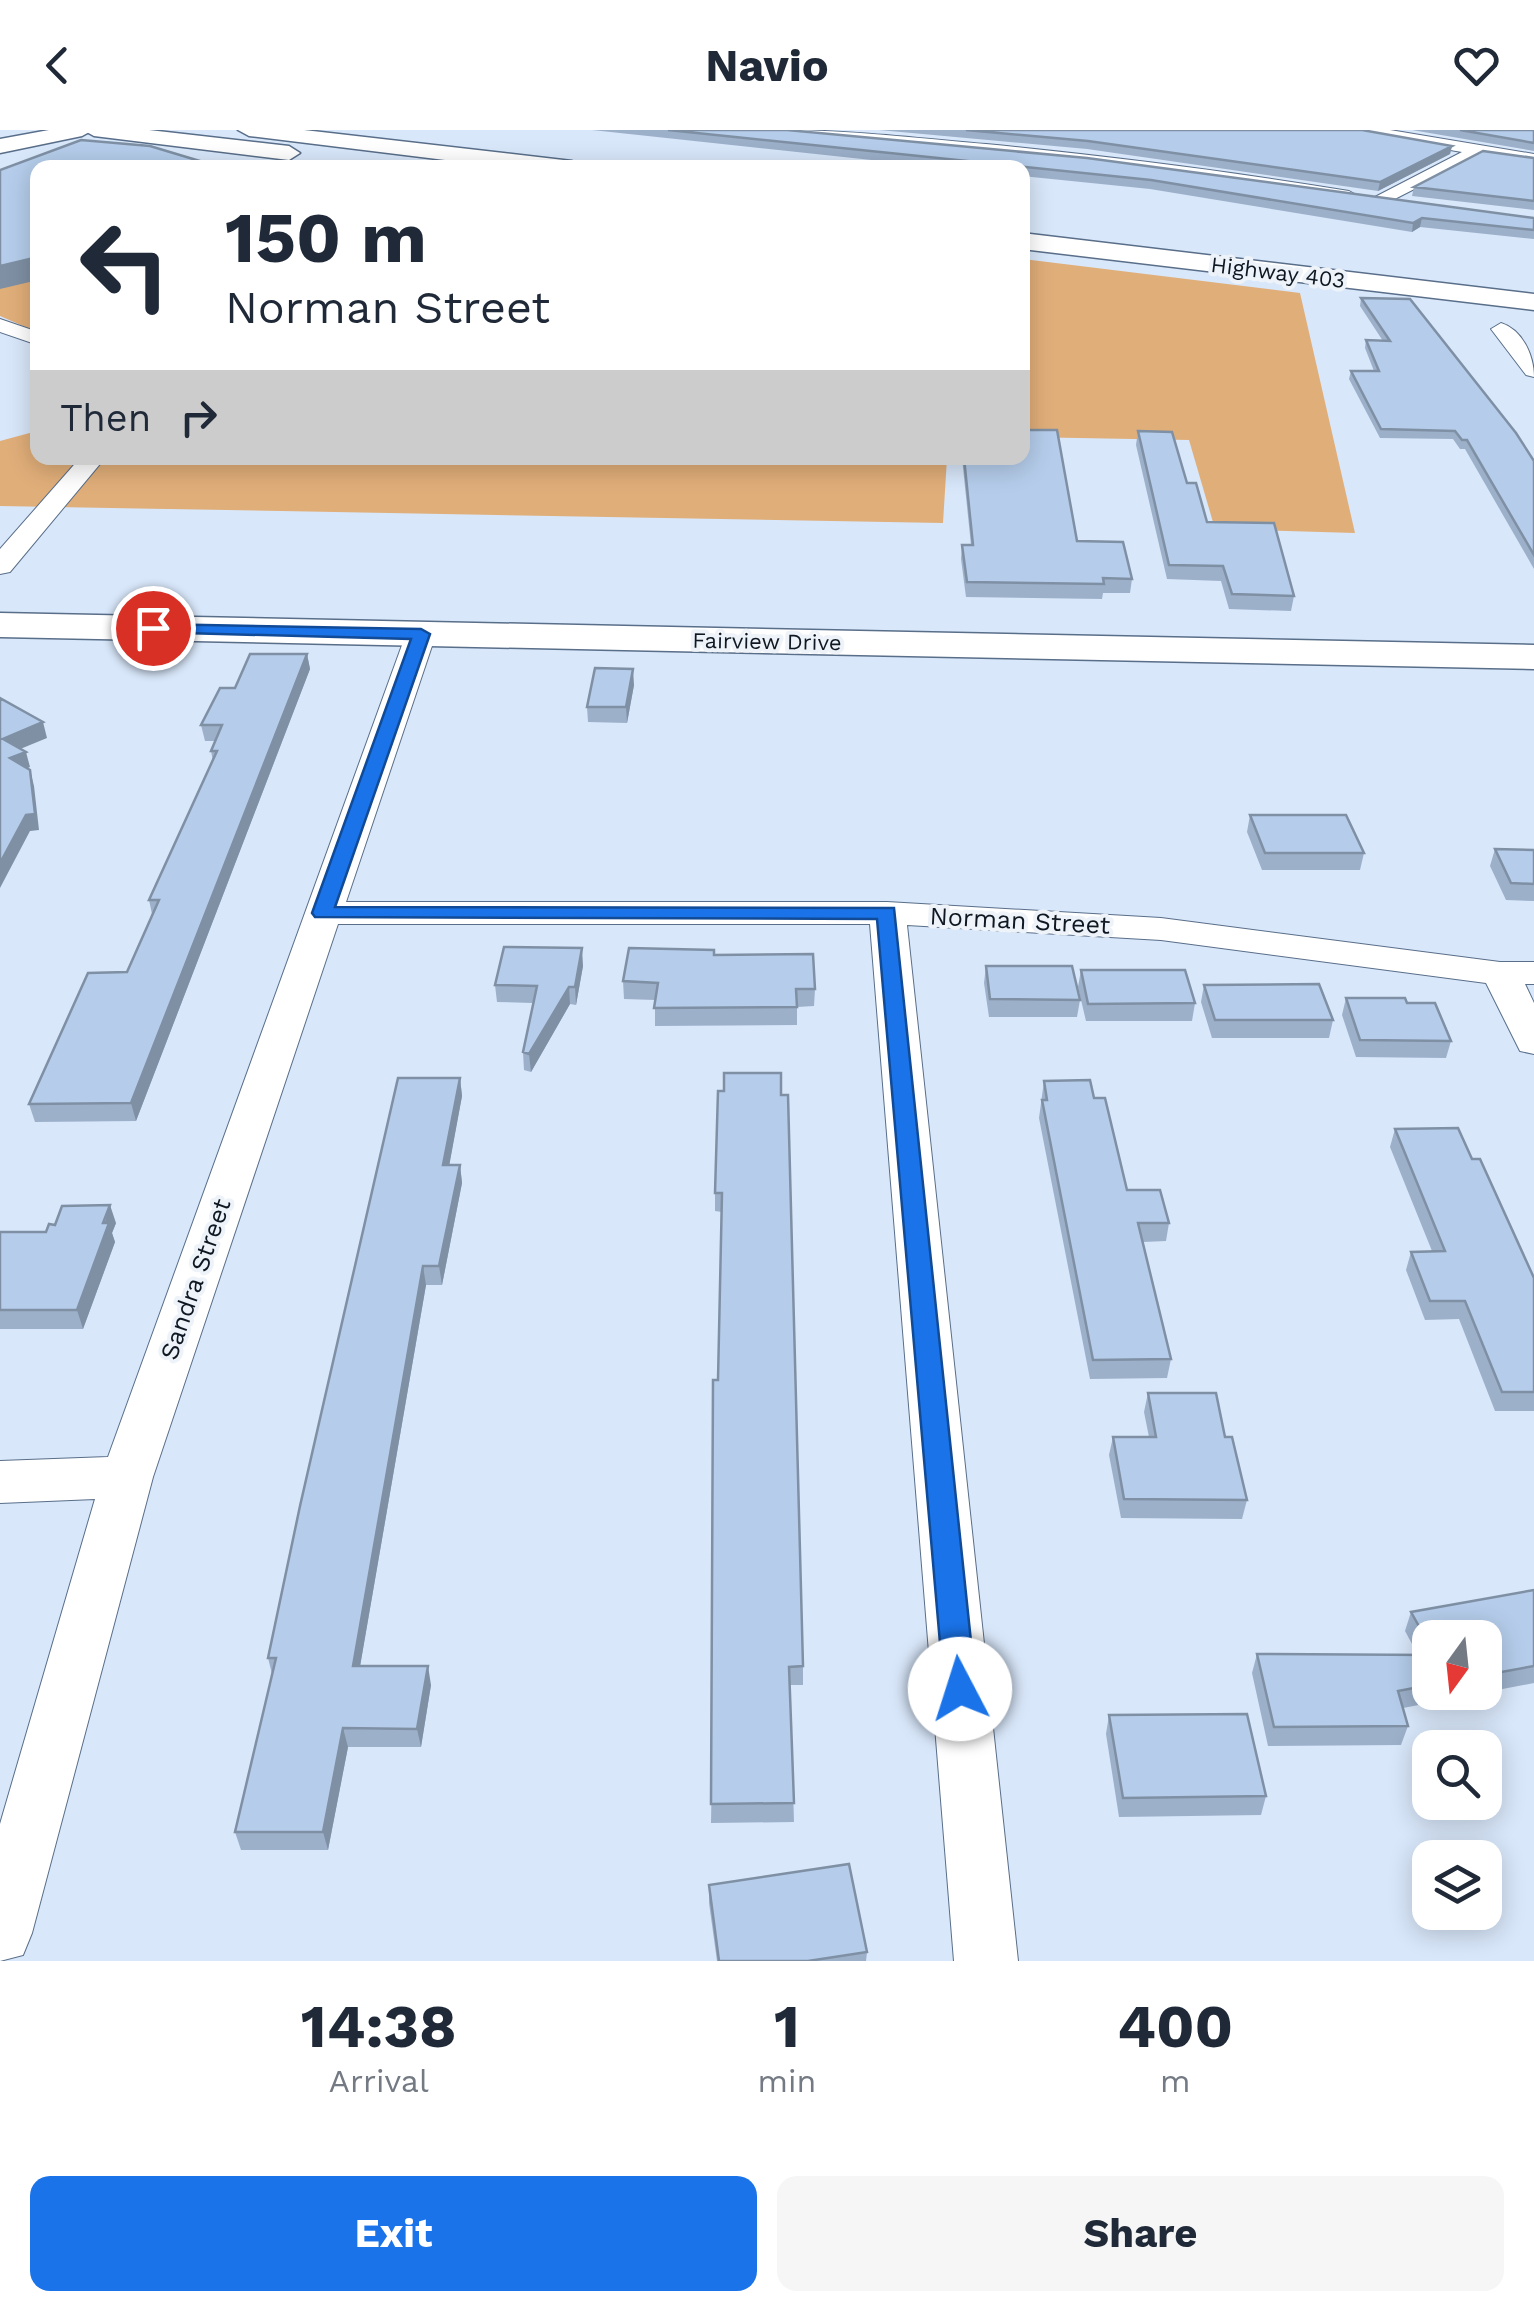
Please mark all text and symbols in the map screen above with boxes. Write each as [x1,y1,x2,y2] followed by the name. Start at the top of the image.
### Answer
[30,38,85,93] icon: back
[1449,38,1504,93] icon: heart
[705,39,829,92] text: Navio
[225,197,427,279] text: 150 m
[60,200,190,330] icon: left
[1209,252,1346,293] street label: Highway 403
[225,281,550,334] text: Norman Street
[171,390,226,445] icon: right
[60,396,151,440] text: Then
[111,586,196,671] pin
[126,601,181,656] icon: arrive
[692,628,842,655] street label: Fairview Drive
[929,901,1111,940] street label: Norman Street
[154,1194,237,1363] street label: Sandra Street
[1412,1620,1502,1710] north arrow
[1412,1620,1502,1930] map controls
[908,1637,1012,1741] position arrow
[1412,1730,1502,1820] button: search
[1412,1840,1502,1930] button: layers
[301,1991,457,2062] text: 14:38
[774,1991,800,2062] text: 1
[1117,1991,1233,2062] text: 400
[329,2062,429,2100] text: Arrival
[758,2062,816,2100] text: min
[1160,2062,1190,2100] text: m
[30,2176,757,2291] button: Exit
[777,2176,1504,2291] button: Share

